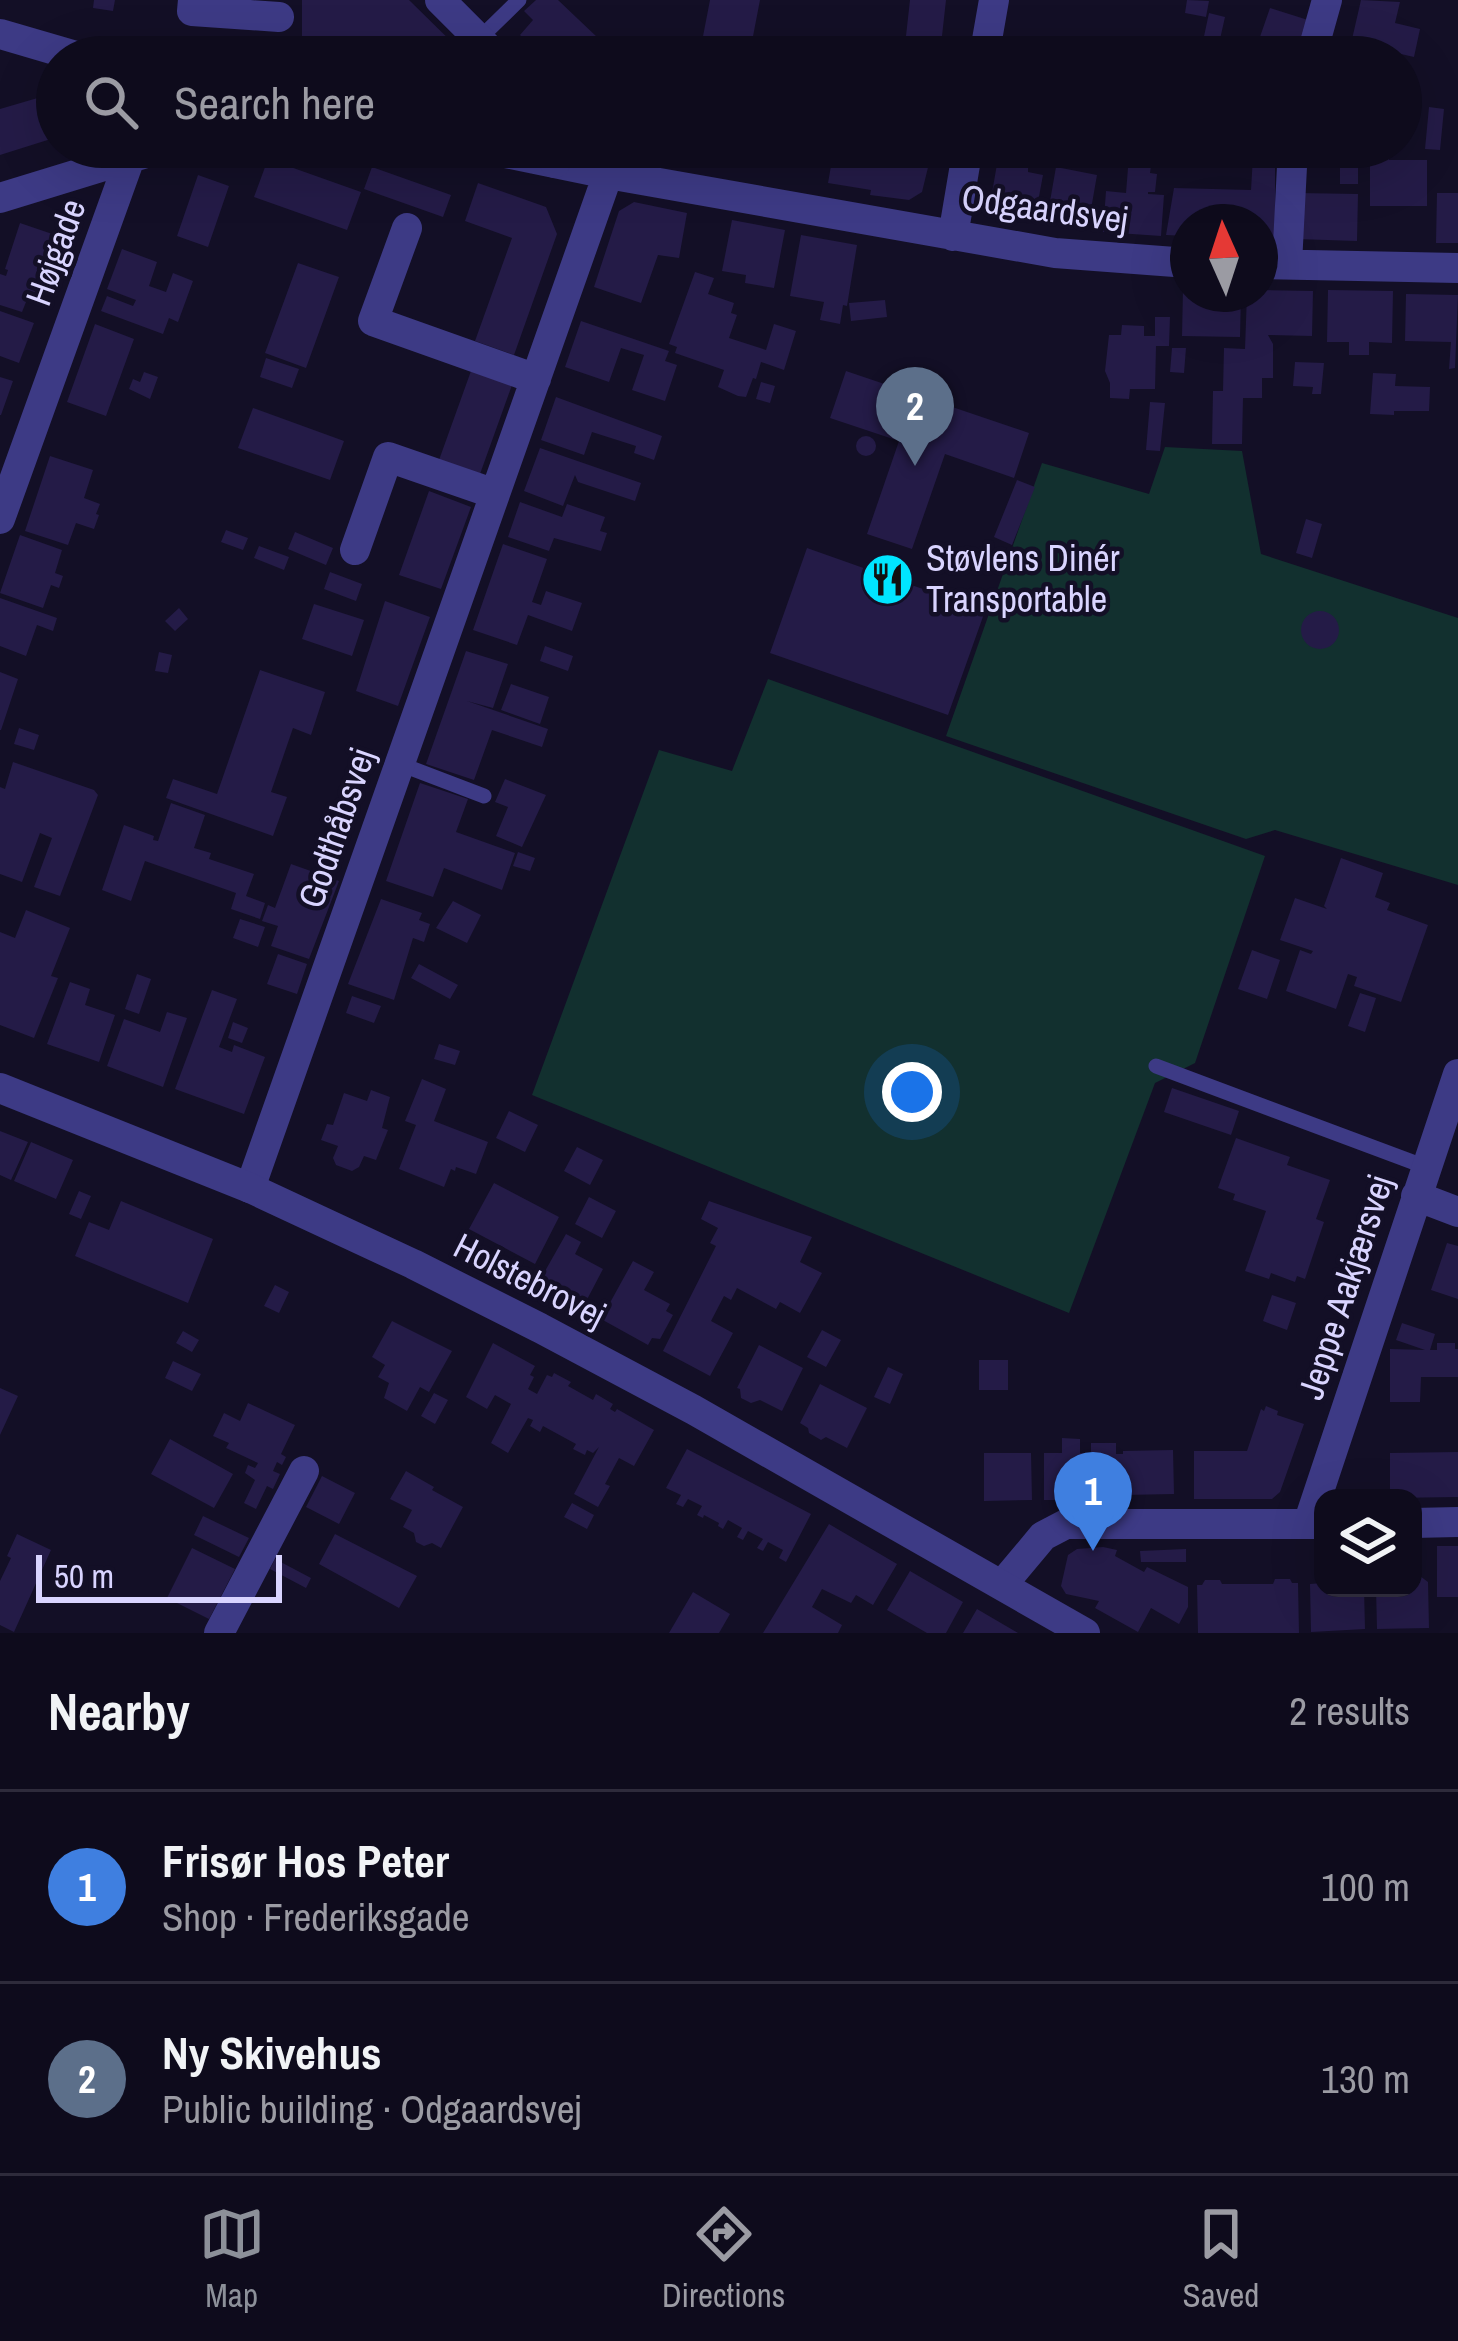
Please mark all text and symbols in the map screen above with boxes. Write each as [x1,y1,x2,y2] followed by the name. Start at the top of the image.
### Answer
[36,36,1422,168] search box
[78,69,144,135] icon: search
[174,72,375,133] text: Search here
[959,173,1131,243] street label: Odgaardsvej
[14,192,96,312] street label: Højgade
[1170,204,1278,312] north arrow
[876,367,954,466] pin: 2
[926,534,1120,623] place label: Støvlens Dinér Transportable
[859,551,915,607] restaurant icon: Støvlens Dinér Transportable
[286,742,386,914] street label: Godthåbsvej
[882,1062,942,1122] your location
[1286,1169,1404,1405] street label: Jeppe Aakjærsvej
[446,1221,614,1339] street label: Holstebrovej
[1054,1452,1132,1551] pin: 1
[1314,1489,1422,1597] map controls
[1314,1489,1422,1597] button: layers
[36,1549,282,1602] scale bar
[54,1554,114,1598] text: 50 m
[48,1677,190,1746] text: Nearby
[1289,1685,1410,1737] text: 2 results
[162,1830,449,1891] text: Frisør Hos Peter
[78,1861,96,1913] text: 1
[1321,1861,1410,1913] text: 100 m
[162,1891,470,1943] text: Shop · Frederiksgade
[162,2022,381,2083] text: Ny Skivehus
[78,2053,96,2105] text: 2
[1321,2053,1410,2105] text: 130 m
[162,2083,582,2135] text: Public building · Odgaardsvej
[199,2201,265,2317] tab: Map
[662,2201,785,2317] tab: Directions
[1183,2201,1259,2317] tab: Saved

